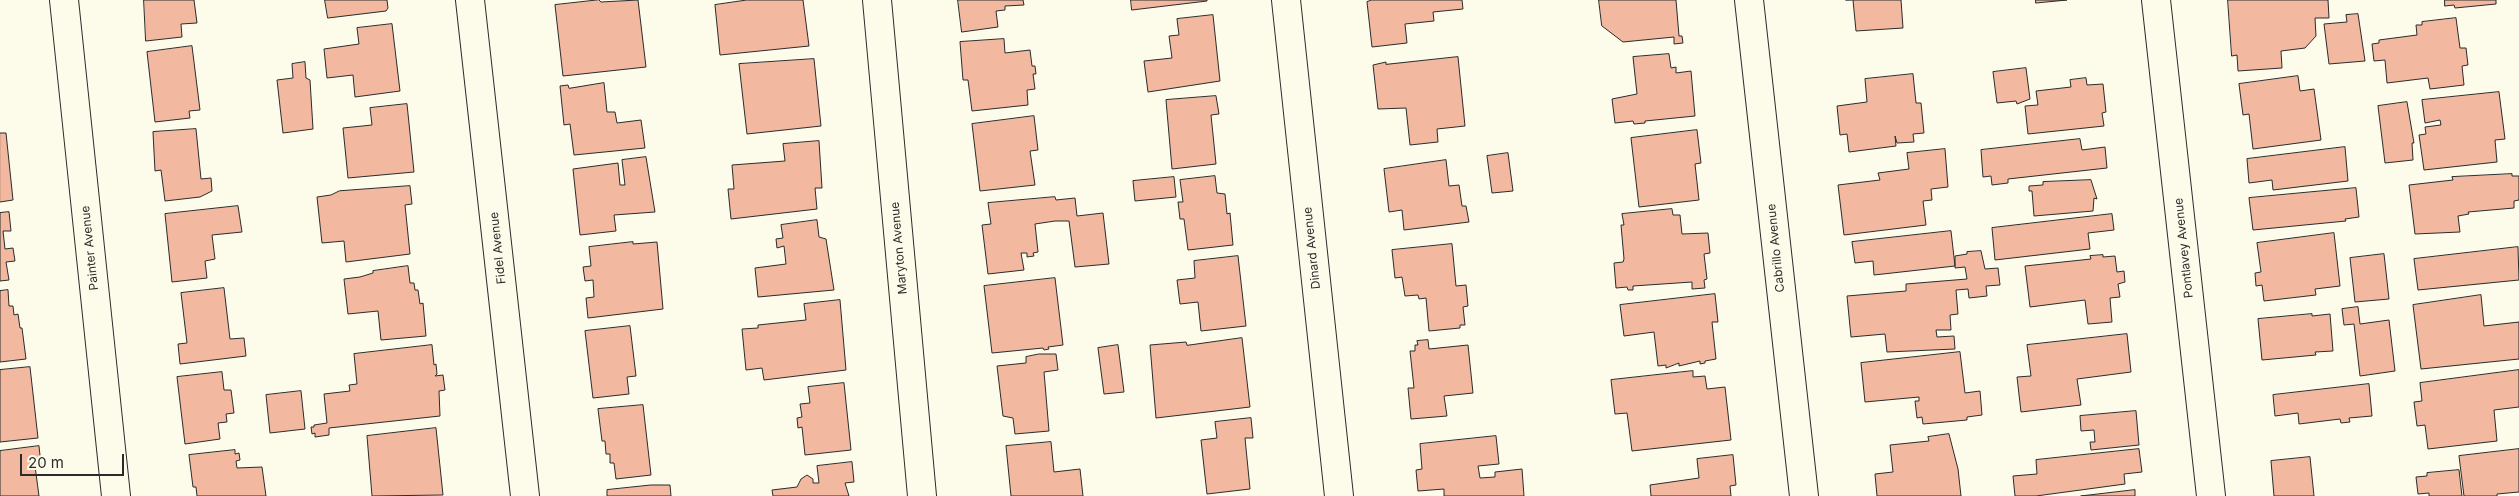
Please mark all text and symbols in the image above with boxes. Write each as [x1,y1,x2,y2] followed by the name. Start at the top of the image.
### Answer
[2172,197,2196,299] street label: Pontlavey Avenue
[888,201,910,295] street label: Maryton Avenue
[1764,203,1788,293] street label: Cabrillo Avenue
[78,205,102,291] street label: Painter Avenue
[1301,206,1323,290] street label: Dinard Avenue
[487,211,509,285] street label: Fidel Avenue
[22,444,126,476] scale bar
[28,453,64,472] text: 20 m

